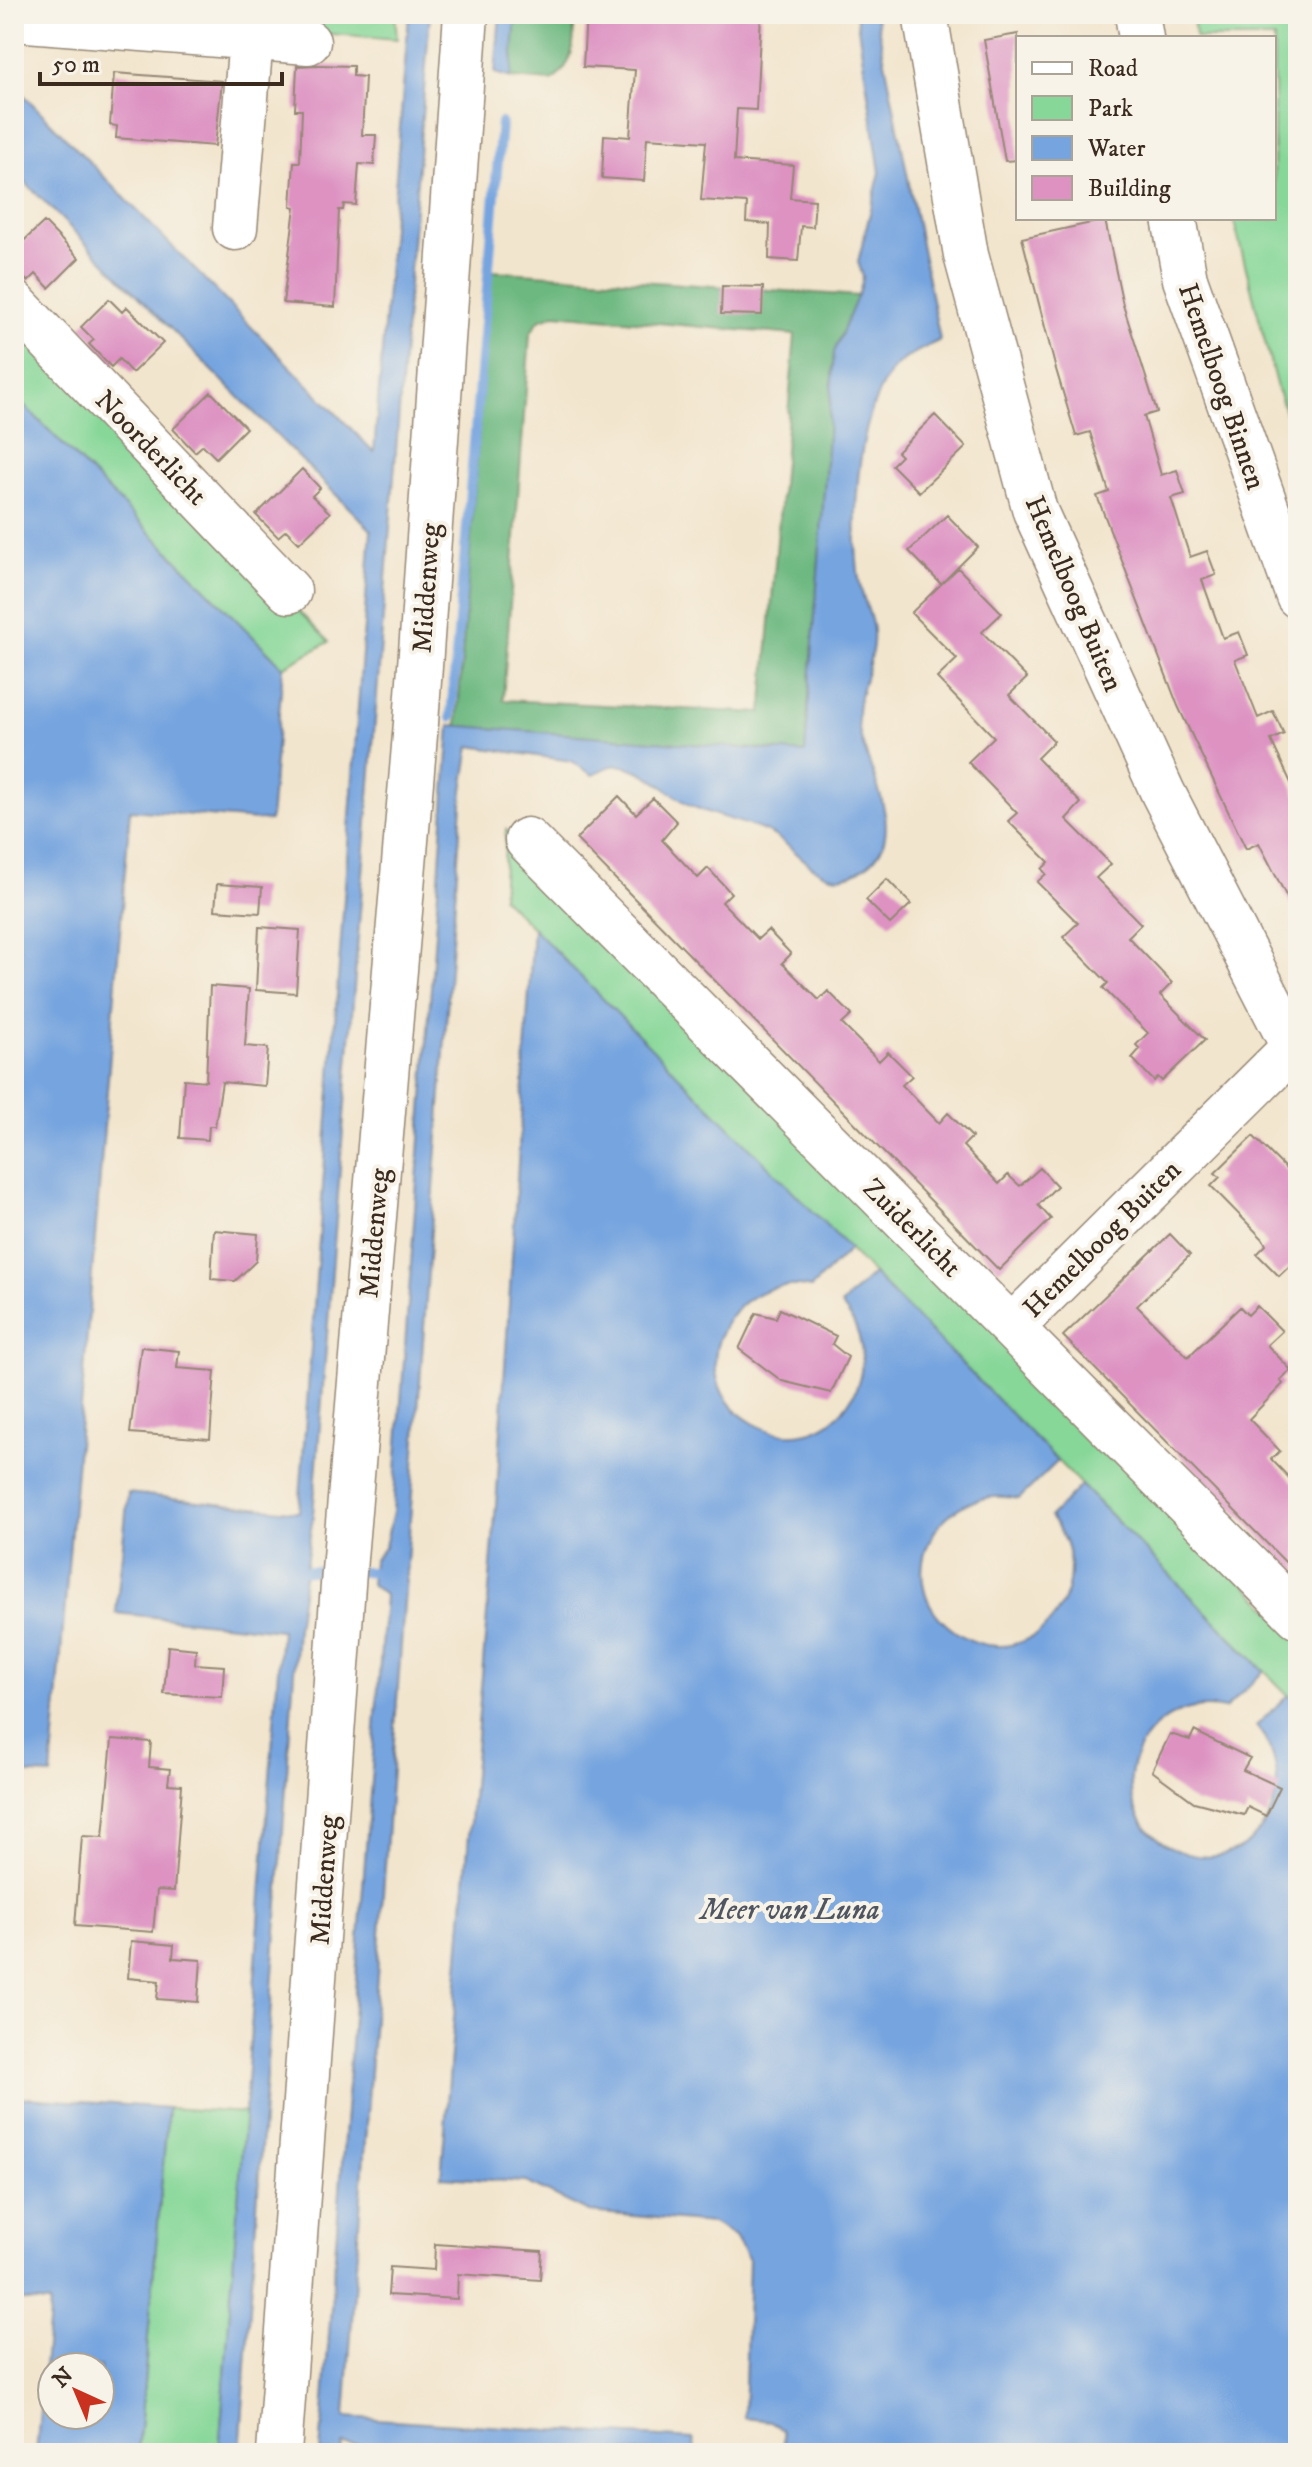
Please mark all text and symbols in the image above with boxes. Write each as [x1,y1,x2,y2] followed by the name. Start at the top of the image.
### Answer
[40,36,282,86] scale bar
[1016,36,1276,220] legend
[52,50,100,80] text: 50 m
[1088,54,1138,84] text: Road
[1088,94,1133,124] text: Park
[1087,134,1145,164] text: Water
[1088,174,1171,204] text: Building
[1170,279,1273,495] street label: Hemelboog Binnen
[87,383,215,513] street label: Noorderlicht
[1017,490,1131,697] street label: Hemelboog Buiten
[405,522,449,654] street label: Middenweg
[1016,1152,1189,1325] street label: Hemelboog Buiten
[351,1167,398,1299] street label: Middenweg
[855,1171,969,1285] street label: Zuiderlicht
[303,1814,347,1946] street label: Middenweg
[698,1892,880,1929] water label: Meer van Luna
[36,2351,116,2431] north arrow
[47,2362,79,2394] text: N

